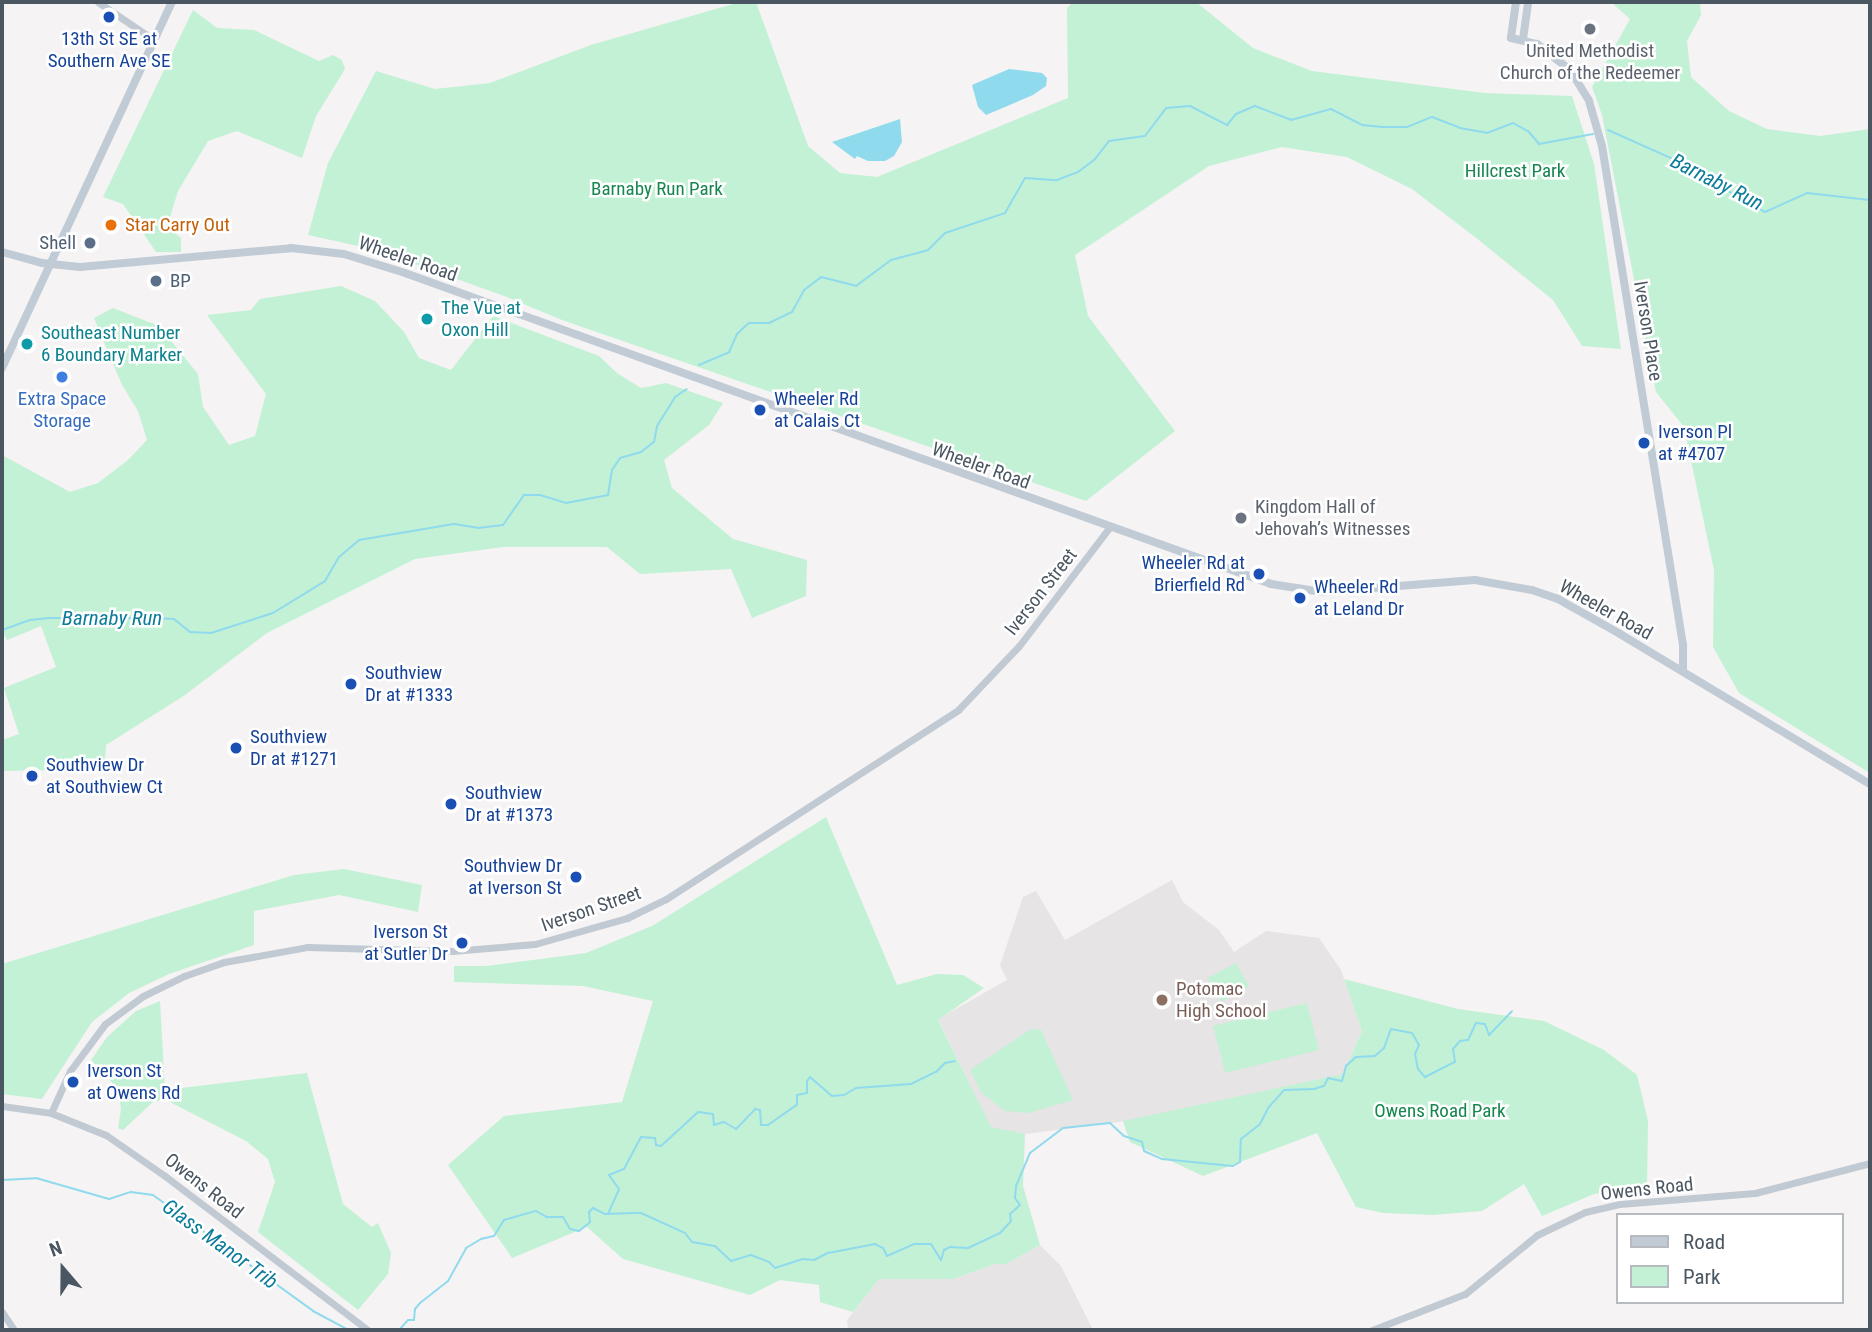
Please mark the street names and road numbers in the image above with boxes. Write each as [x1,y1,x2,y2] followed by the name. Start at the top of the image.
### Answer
[356,231,460,287] street label: Wheeler Road
[1629,279,1667,383] street label: Iverson Place
[929,438,1033,494] street label: Wheeler Road
[1000,544,1082,640] street label: Iverson Street
[1555,575,1657,645] street label: Wheeler Road
[538,881,644,937] street label: Iverson Street
[160,1148,248,1224] street label: Owens Road
[1600,1173,1694,1205] street label: Owens Road

